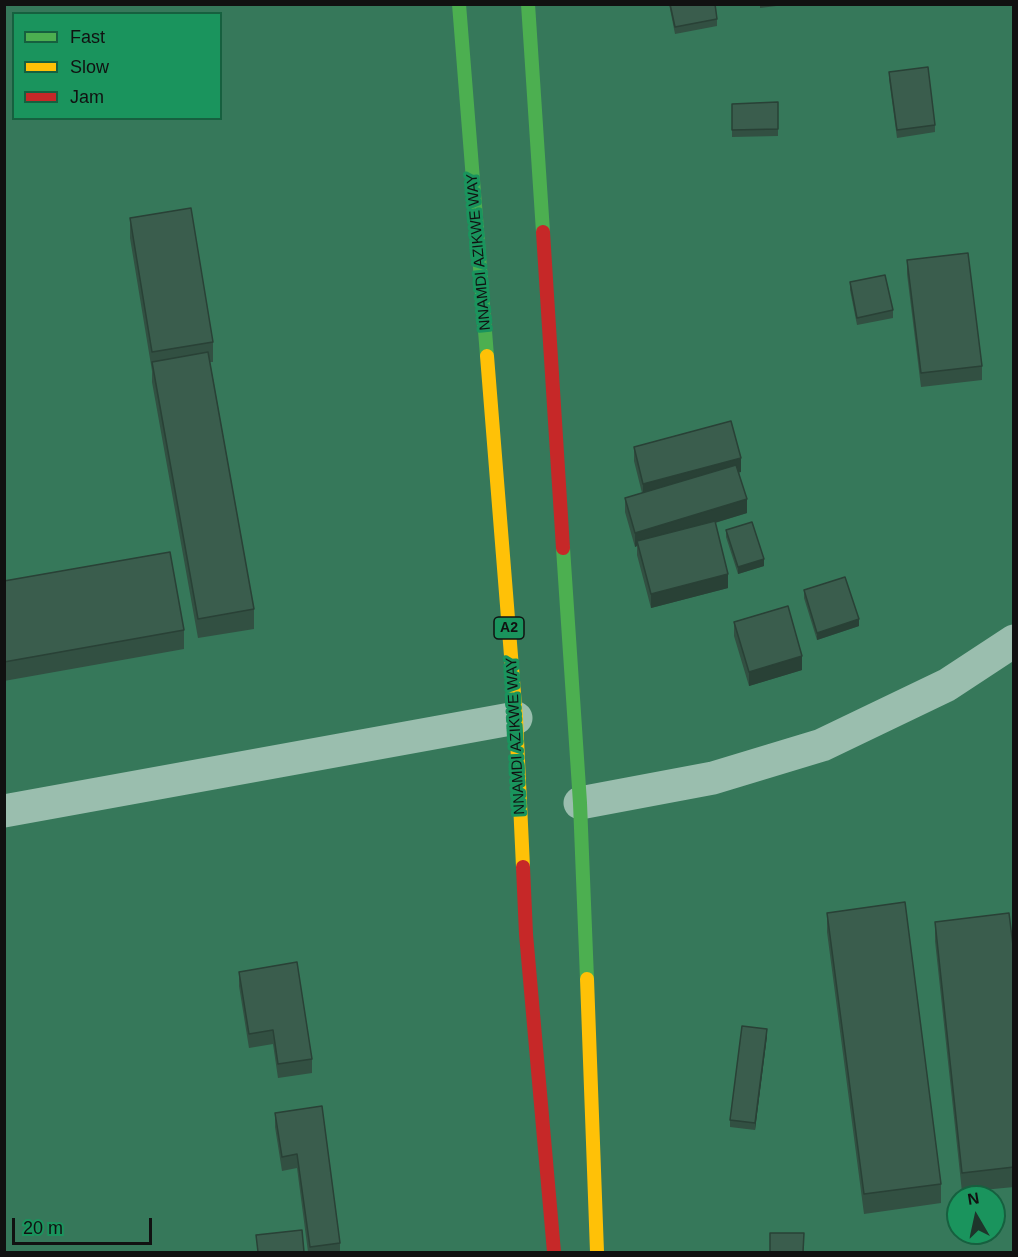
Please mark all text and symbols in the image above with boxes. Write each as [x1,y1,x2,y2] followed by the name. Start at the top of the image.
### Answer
[12,12,222,120] legend
[70,27,105,47] text: Fast
[70,57,109,77] text: Slow
[70,87,104,107] text: Jam
[463,173,495,331] street label: NNAMDI AZIKWE WAY
[494,617,524,639] road number: A2
[503,657,529,815] street label: NNAMDI AZIKWE WAY
[946,1185,1006,1245] north arrow
[966,1189,980,1208] text: N
[15,1206,154,1244] scale bar
[23,1218,63,1238] text: 20 m

